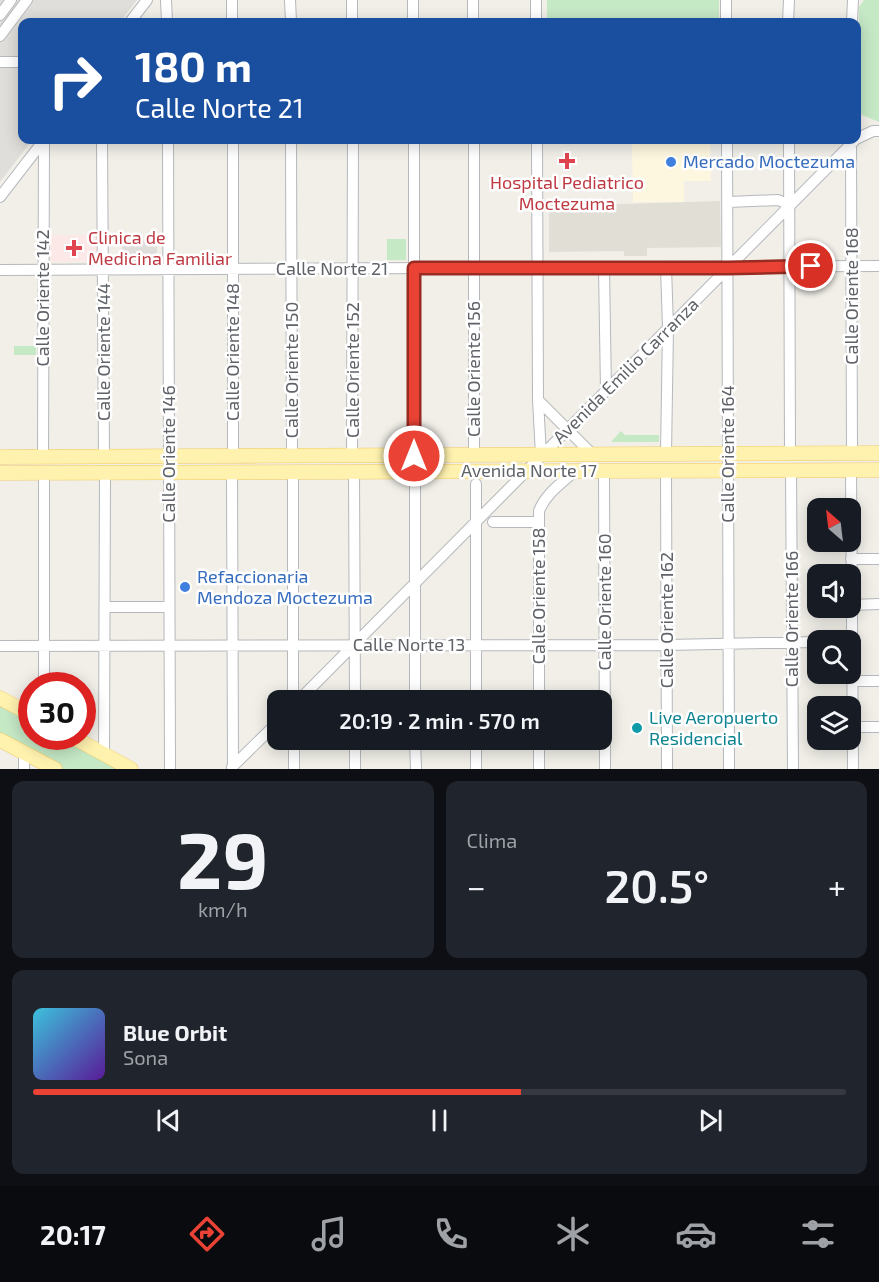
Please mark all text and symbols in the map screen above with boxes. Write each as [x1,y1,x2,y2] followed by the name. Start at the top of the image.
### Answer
[135,40,252,90] text: 180 m
[36,42,114,120] icon: right
[135,91,304,123] text: Calle Norte 21
[683,150,855,172] place label: Mercado Moctezuma
[558,152,576,170] marker: Hospital Pediatrico Moctezuma
[664,155,678,169] marker: Mercado Moctezuma
[490,171,644,214] place label: Hospital Pediatrico Moctezuma
[88,226,232,269] place label: Clinica de Medicina Familiar
[840,227,862,365] street label: Calle Oriente 168
[31,229,53,367] street label: Calle Oriente 142
[65,239,83,257] marker: Clinica de Medicina Familiar
[785,240,836,291] pin
[794,249,827,282] icon: arrive
[276,257,388,279] street label: Calle Norte 21
[92,283,114,421] street label: Calle Oriente 144
[221,283,243,421] street label: Calle Oriente 148
[548,293,703,448] street label: Avenida Emilio Carranza
[462,301,484,437] street label: Calle Oriente 156
[280,302,302,438] street label: Calle Oriente 150
[341,302,363,438] street label: Calle Oriente 152
[157,385,179,523] street label: Calle Oriente 146
[716,385,738,523] street label: Calle Oriente 164
[382,424,446,488] position arrow
[461,459,597,481] street label: Avenida Norte 17
[807,498,861,552] north arrow
[807,498,861,750] map controls
[527,528,549,664] street label: Calle Oriente 158
[593,533,615,671] street label: Calle Oriente 160
[780,551,802,687] street label: Calle Oriente 166
[655,552,677,688] street label: Calle Oriente 162
[807,564,861,618] button: sound
[197,565,373,608] place label: Refaccionaria Mendoza Moctezuma
[178,580,192,594] marker: Refaccionaria Mendoza Moctezuma
[807,630,861,684] button: search
[353,633,465,655] street label: Calle Norte 13
[18,672,96,750] speed limit sign: 30
[807,696,861,750] button: layers
[649,706,778,749] place label: Live Aeropuerto Residencial
[339,707,540,733] text: 20:19 · 2 min · 570 m
[630,721,644,735] marker: Live Aeropuerto Residencial
[177,811,268,905] text: 29
[467,828,517,852] text: Clima
[604,858,709,912] text: 20.5°
[467,866,486,906] text: −
[828,866,846,906] text: +
[198,897,248,921] text: km/h
[123,1019,227,1045] text: Blue Orbit
[123,1045,168,1069] text: Sona
[152,1104,185,1137] icon: previous
[423,1104,456,1137] icon: pause
[694,1104,727,1137] icon: next
[186,1213,228,1255] icon: directions
[308,1213,350,1255] icon: music
[430,1213,472,1255] icon: phone
[552,1213,594,1255] icon: climate
[675,1213,717,1255] icon: car
[797,1213,839,1255] icon: filters
[40,1218,106,1250] text: 20:17

